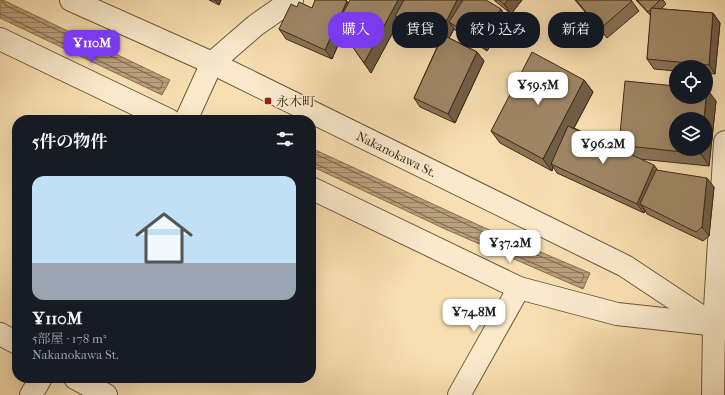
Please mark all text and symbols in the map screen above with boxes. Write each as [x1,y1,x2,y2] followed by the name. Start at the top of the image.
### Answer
[328,12,384,48] chip: 購入
[392,12,448,48] chip: 賃貸
[456,12,540,48] chip: 絞り込み
[548,12,604,48] chip: 新着
[64,30,120,64] pin: ¥110M
[73,35,111,50] text: ¥110M
[669,60,713,156] map controls
[669,60,713,104] button: locate
[505,72,571,106] pin: ¥59.5M
[517,77,559,92] text: ¥59.5M
[276,94,315,109] place label: 永木町
[263,96,273,106] marker: 永木町
[669,112,713,156] button: layers
[274,128,296,150] icon: filters
[354,128,439,180] street label: Nakanokawa St.
[32,131,107,151] text: 5件の物件
[570,131,636,165] pin: ¥96.2M
[580,136,626,151] text: ¥96.2M
[128,202,200,274] icon: home
[477,230,543,264] pin: ¥37.2M
[489,235,531,250] text: ¥37.2M
[441,299,507,333] pin: ¥74.8M
[452,304,496,319] text: ¥74.8M
[32,308,82,328] text: ¥110M
[32,331,107,346] text: 5部屋 · 178 m²
[32,347,119,362] text: Nakanokawa St.

